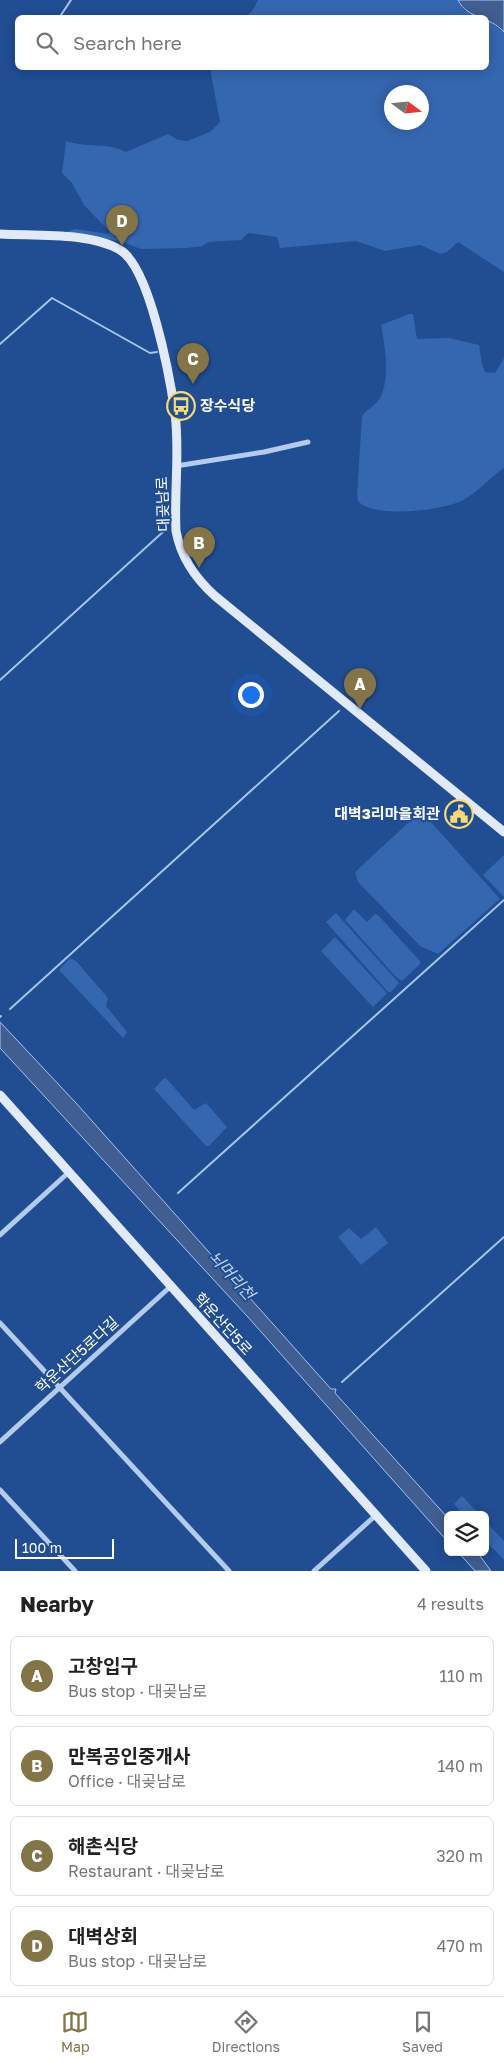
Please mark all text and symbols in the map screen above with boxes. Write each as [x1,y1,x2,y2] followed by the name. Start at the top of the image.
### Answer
[15,15,489,70] search box
[33,29,61,57] icon: search
[73,31,182,54] text: Search here
[384,85,429,130] north arrow
[106,205,138,246] pin: D
[177,343,209,384] pin: C
[166,391,196,421] bus stop icon: 장수식당
[200,396,255,414] place label: 장수식당
[152,476,172,532] street label: 대곶남로
[183,527,215,568] pin: B
[344,668,376,709] pin: A
[238,682,264,708] your location
[444,799,474,829] public building icon: 대벽3리마을회관
[334,804,440,822] place label: 대벽3리마을회관
[205,1246,261,1305] water label: 뇌머리천
[191,1288,256,1358] street label: 학운산단5로
[31,1312,121,1396] street label: 학운산단5로다길
[444,1511,489,1556] map controls
[444,1511,489,1556] button: layers
[15,1536,114,1559] scale bar
[22,1539,62,1556] text: 100 m
[20,1591,94,1617] text: Nearby
[417,1594,484,1614] text: 4 results
[68,1654,138,1677] text: 고창입구
[31,1666,43,1686] text: A
[439,1666,483,1686] text: 110 m
[68,1681,207,1701] text: Bus stop · 대곶남로
[68,1744,190,1767] text: 만복공인중개사
[31,1756,43,1776] text: B
[437,1756,483,1776] text: 140 m
[68,1771,186,1791] text: Office · 대곶남로
[68,1834,138,1857] text: 해촌식당
[31,1846,43,1866] text: C
[436,1846,483,1866] text: 320 m
[68,1861,224,1881] text: Restaurant · 대곶남로
[68,1924,138,1947] text: 대벽상회
[31,1936,43,1956] text: D
[437,1936,483,1956] text: 470 m
[68,1951,207,1971] text: Bus stop · 대곶남로
[61,2008,90,2055] tab: Map
[212,2008,280,2055] tab: Directions
[402,2008,443,2055] tab: Saved

